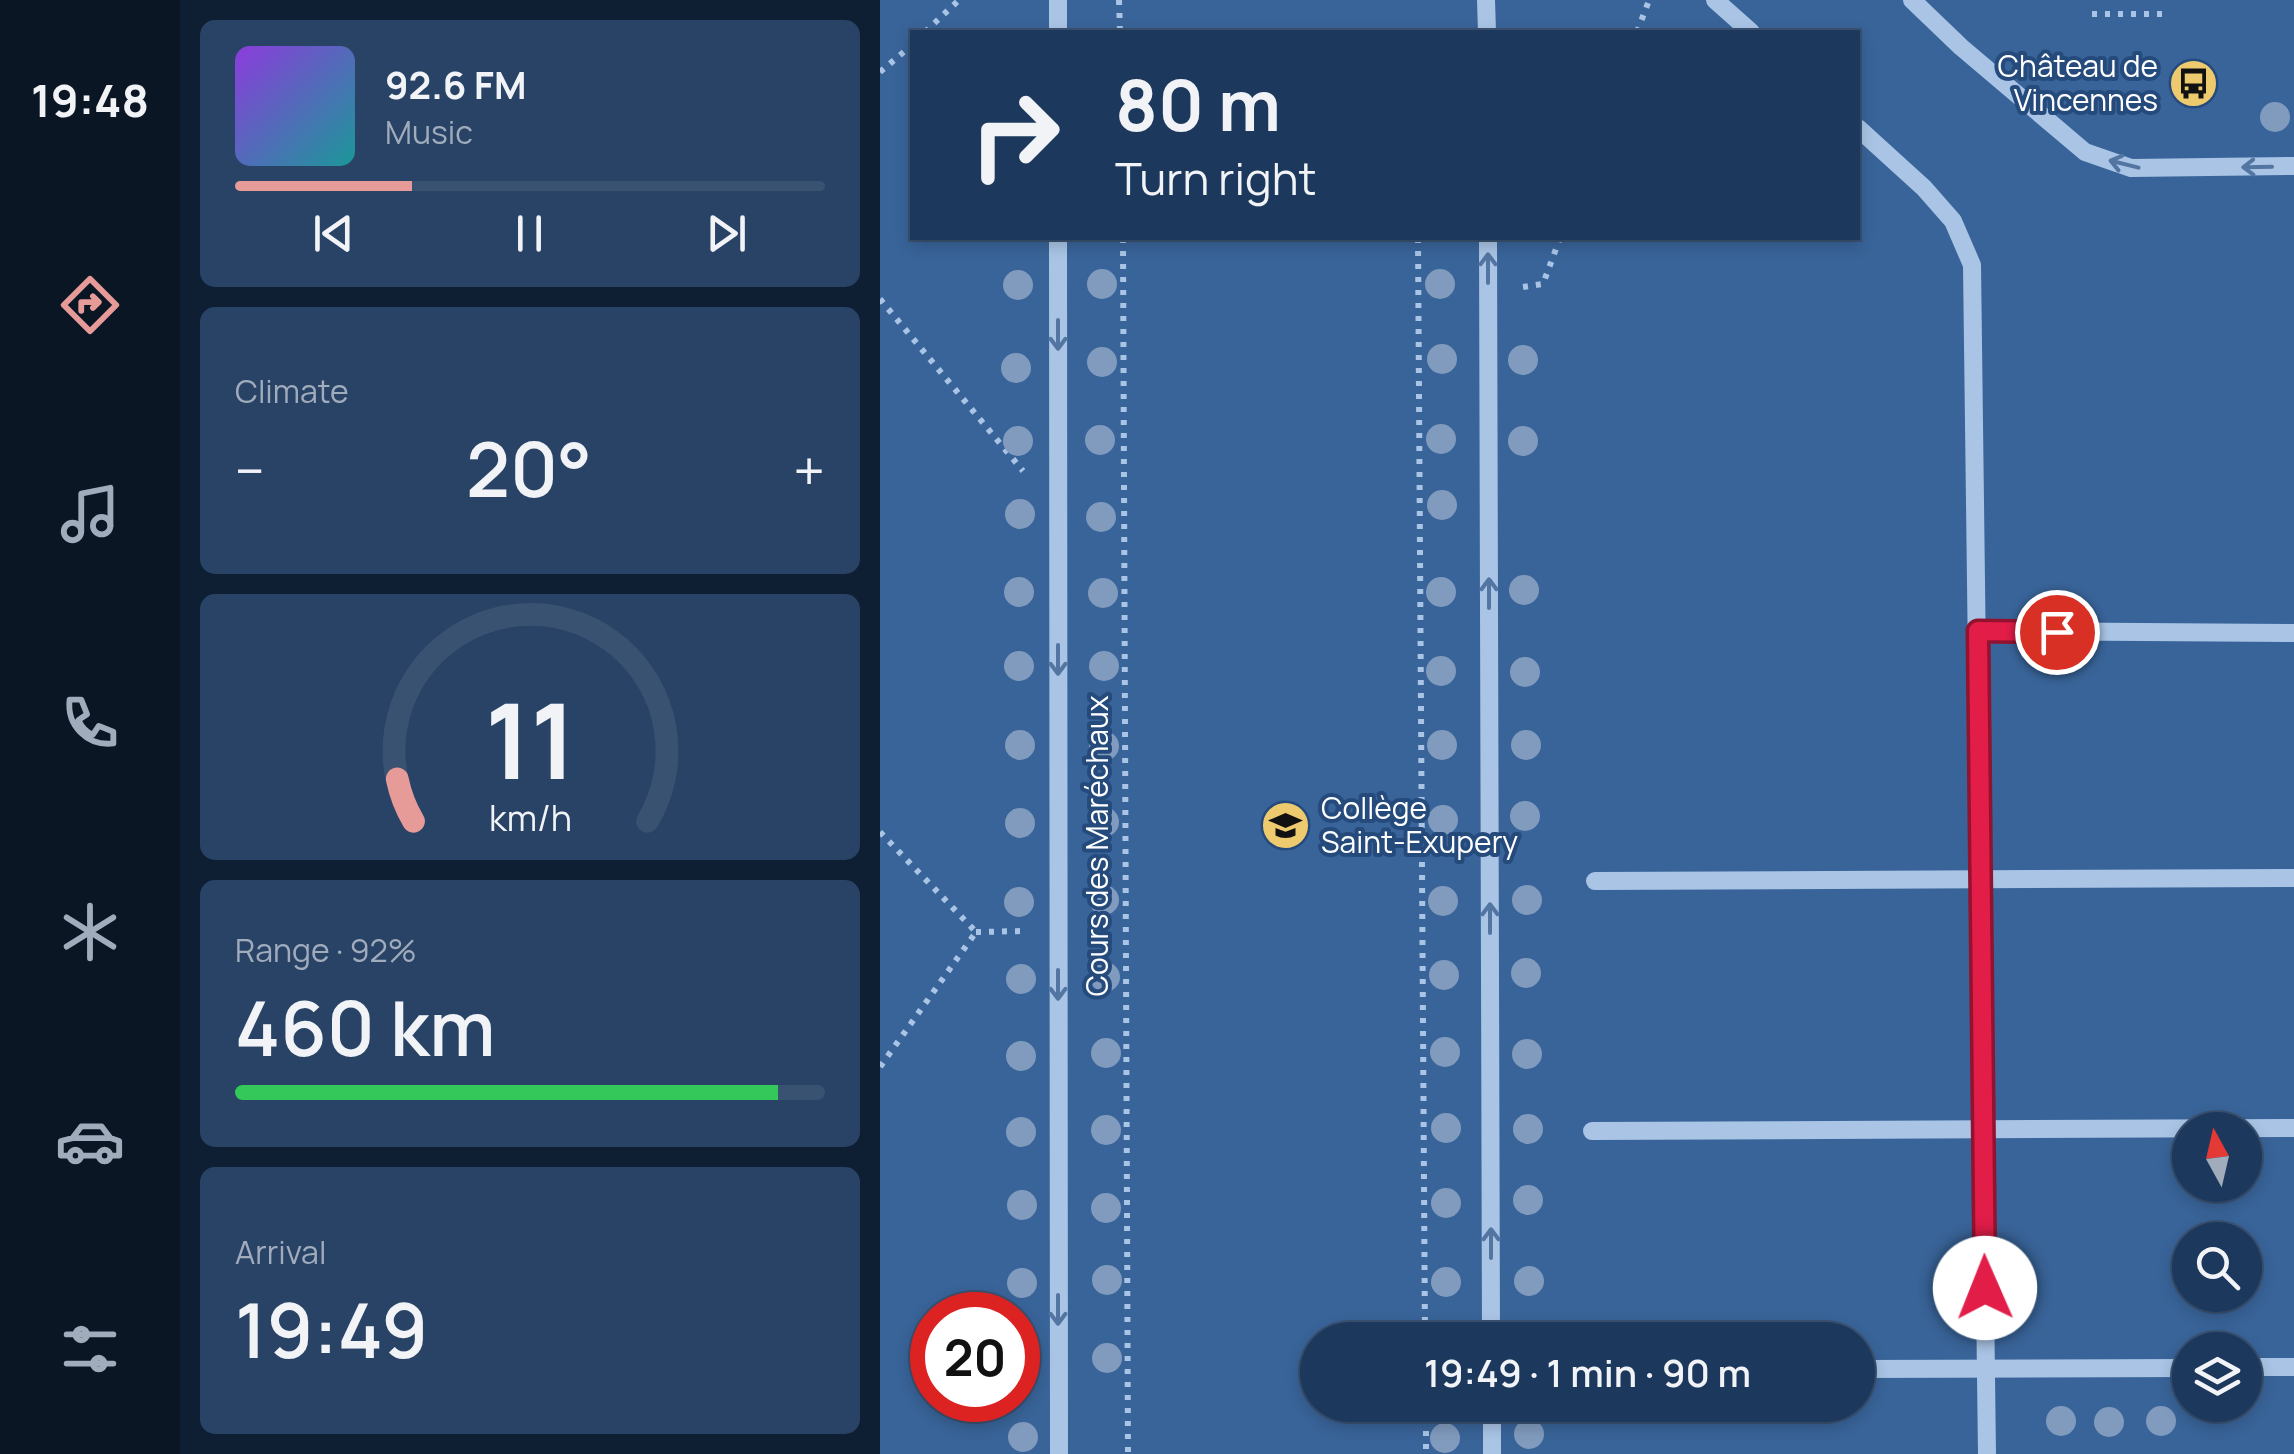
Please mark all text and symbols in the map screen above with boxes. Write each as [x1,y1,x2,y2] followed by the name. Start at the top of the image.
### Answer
[1998,45,2158,120] place label: Château de Vincennes
[1115,56,1281,152] text: 80 m
[385,58,526,110] text: 92.6 FM
[2167,58,2219,110] bus stop icon: Château de Vincennes
[31,69,149,131] text: 19:48
[950,70,1080,200] icon: right
[385,110,473,154] text: Music
[1115,147,1316,209] text: Turn right
[2109,154,2141,172] one-way arrow
[2242,157,2274,176] one-way arrow
[306,206,361,261] icon: previous
[502,206,557,261] icon: pause
[699,206,754,261] icon: next
[1478,252,1498,284] one-way arrow
[55,270,125,340] icon: directions
[1048,318,1068,350] one-way arrow
[235,369,349,413] text: Climate
[466,417,592,520] text: 20°
[235,432,265,508] text: −
[793,432,825,508] text: +
[55,479,125,549] icon: music
[1480,577,1498,610] one-way arrow
[2015,590,2100,675] pin
[2030,605,2085,660] icon: arrive
[1048,642,1068,675] one-way arrow
[484,668,576,810] text: 11
[55,688,125,758] icon: phone
[1076,695,1117,997] street label: Cours des Maréchaux
[1321,787,1518,862] place label: Collège Saint-Exupery
[488,793,572,842] text: km/h
[1260,800,1312,852] school or university icon: Collège Saint-Exupery
[55,897,125,967] icon: climate
[1480,902,1500,934] one-way arrow
[235,928,417,972] text: Range · 92%
[1048,968,1068,1000] one-way arrow
[235,976,495,1079] text: 460 km
[55,1106,125,1176] icon: car
[2172,1112,2262,1202] north arrow
[2172,1112,2262,1422] map controls
[2172,1222,2262,1312] button: search
[1482,1227,1500,1260] one-way arrow
[235,1230,326,1274] text: Arrival
[1933,1236,2037,1340] position arrow
[235,1278,428,1381] text: 19:49
[910,1292,1040,1422] speed limit sign: 20
[1048,1292,1068,1325] one-way arrow
[55,1314,125,1384] icon: filters
[2172,1332,2262,1422] button: layers
[1424,1346,1751,1398] text: 19:49 · 1 min · 90 m

